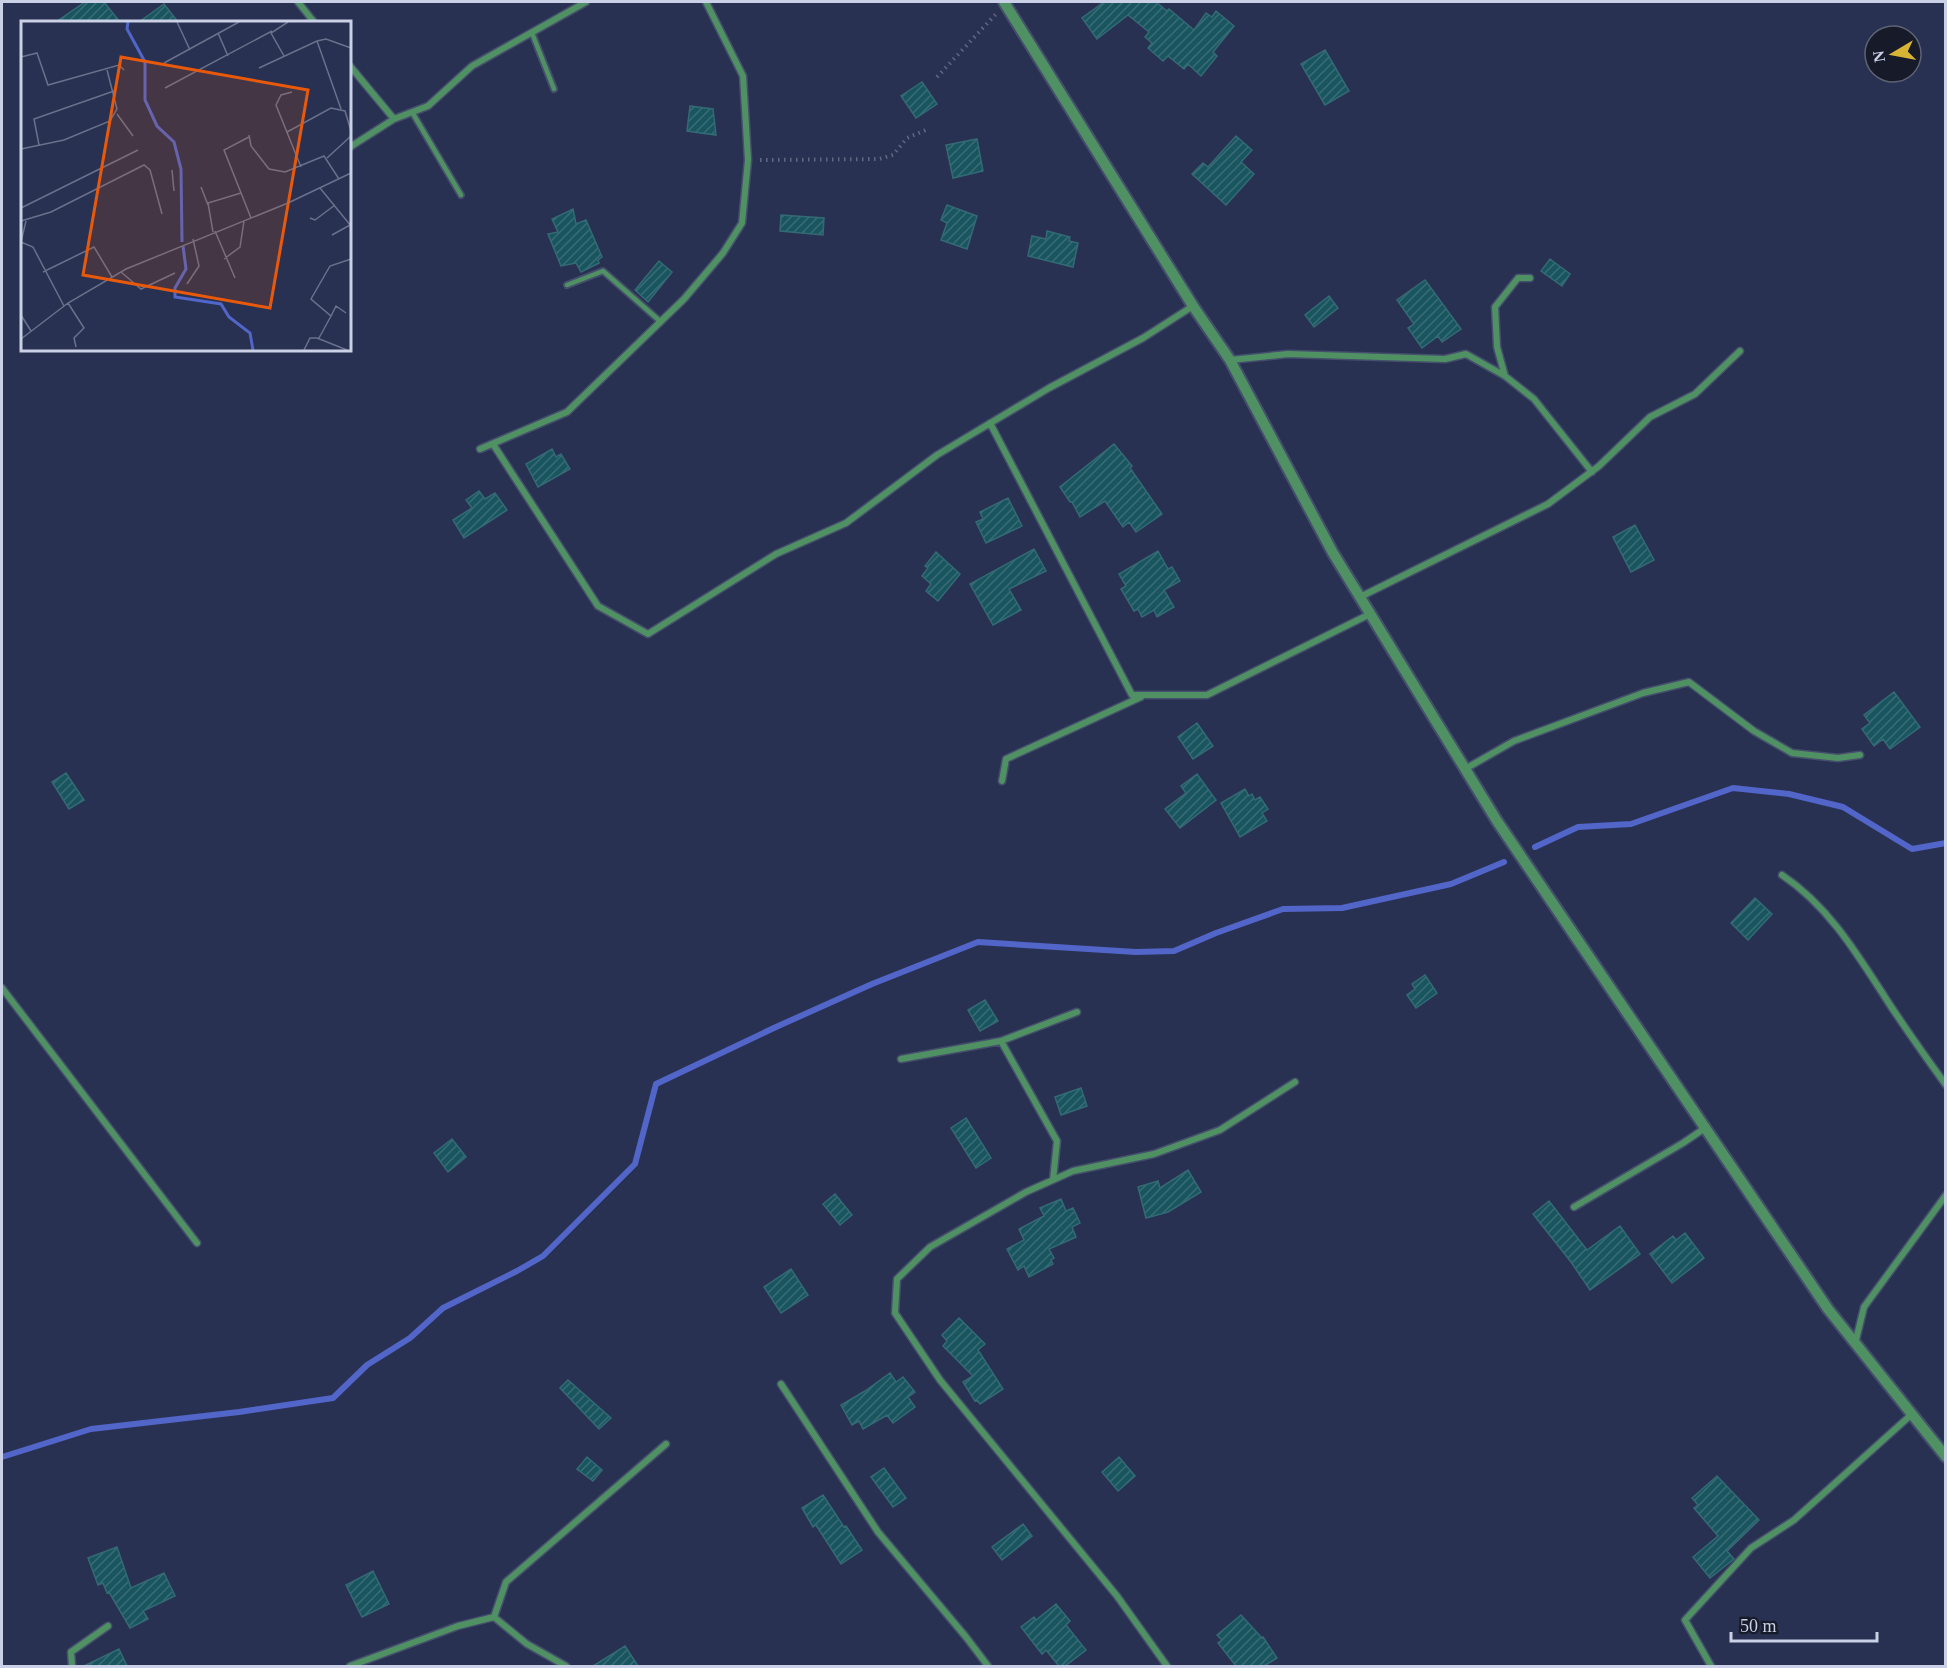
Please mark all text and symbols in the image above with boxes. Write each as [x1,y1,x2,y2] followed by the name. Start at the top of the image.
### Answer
[21,21,351,351] inset map
[1863,24,1923,84] north arrow
[1869,49,1888,64] text: N
[1731,1605,1876,1643] scale bar
[1740,1616,1777,1636] text: 50 m

